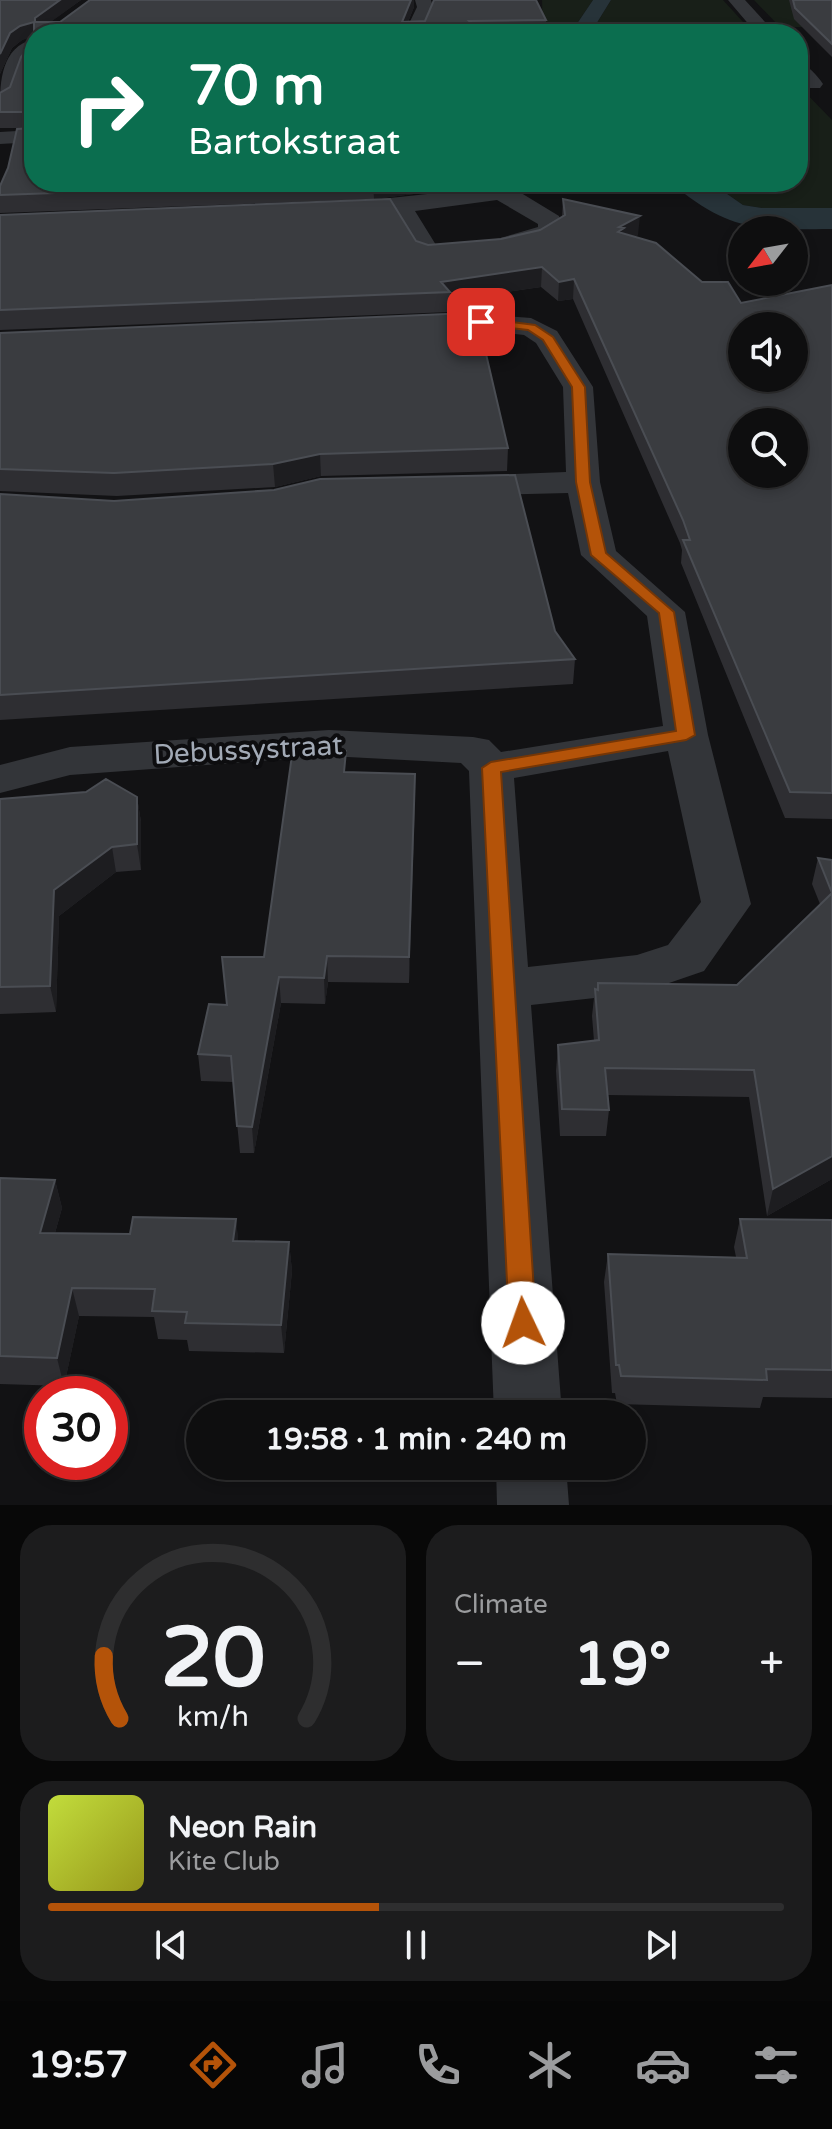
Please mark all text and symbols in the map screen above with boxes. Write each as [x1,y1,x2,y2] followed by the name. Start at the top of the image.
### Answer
[188,53,324,120] text: 70 m
[56,56,160,160] icon: right
[188,121,400,164] text: Bartokstraat
[728,216,808,296] north arrow
[728,216,808,488] map controls
[447,288,515,356] pin
[459,300,503,344] icon: arrive
[728,312,808,392] button: sound
[728,408,808,488] button: search
[153,728,344,772] street label: Debussystraat
[481,1281,565,1365] position arrow
[24,1376,128,1480] speed limit sign: 30
[265,1421,567,1458] text: 19:58 · 1 min · 240 m
[454,1589,548,1620] text: Climate
[161,1609,265,1709] text: 20
[573,1629,671,1701] text: 19°
[454,1638,485,1691] text: −
[759,1638,784,1691] text: +
[177,1700,249,1734] text: km/h
[168,1809,317,1846] text: Neon Rain
[168,1846,280,1877] text: Kite Club
[149,1923,193,1967] icon: previous
[394,1923,438,1967] icon: pause
[639,1923,683,1967] icon: next
[185,2037,241,2093] icon: directions
[297,2037,353,2093] icon: music
[410,2037,466,2093] icon: phone
[522,2037,578,2093] icon: climate
[635,2037,691,2093] icon: car
[748,2037,804,2093] icon: filters
[28,2044,128,2087] text: 19:57

